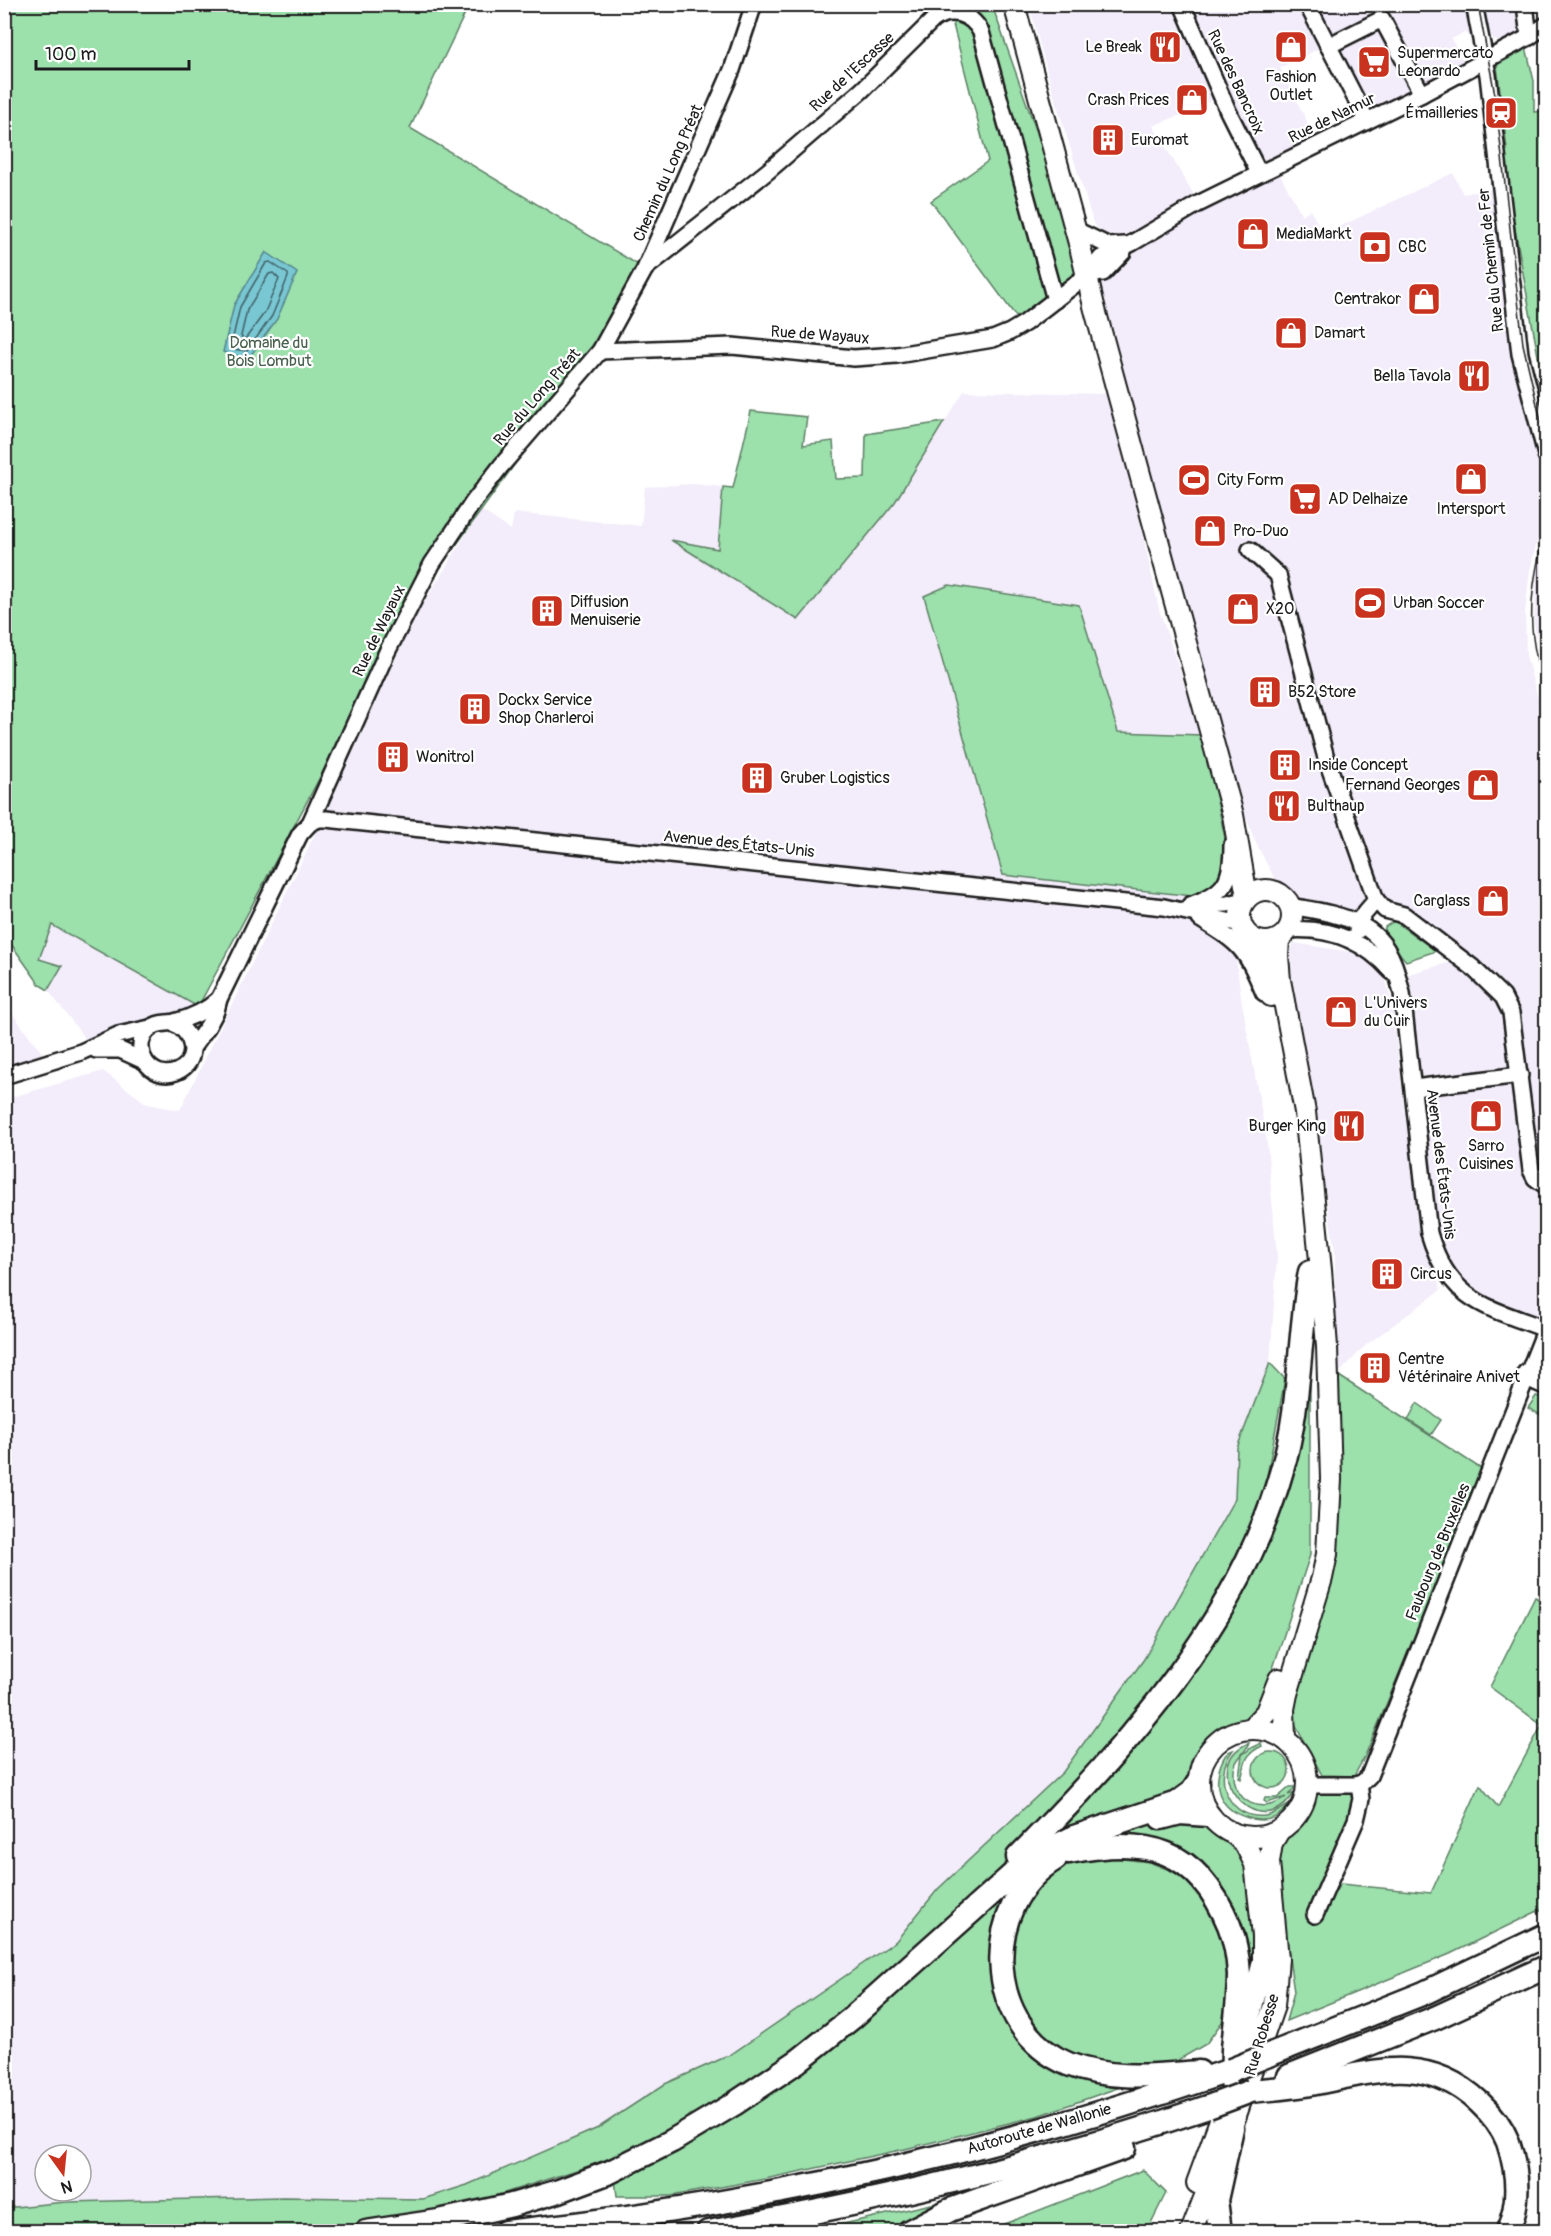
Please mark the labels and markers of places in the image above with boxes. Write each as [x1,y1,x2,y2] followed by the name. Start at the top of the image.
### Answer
[1147,29,1183,65] restaurant icon: Le Break
[1273,29,1309,65] shop icon: Fashion Outlet
[1085,37,1142,57] place label: Le Break
[1397,43,1494,81] place label: Supermercato Leonardo
[1356,44,1392,80] supermarket icon: Supermercato Leonardo
[1265,67,1317,105] place label: Fashion Outlet
[1174,82,1210,118] shop icon: Crash Prices
[1088,90,1169,110] place label: Crash Prices
[1483,95,1519,131] station icon: Émailleries
[1405,103,1478,123] place label: Émailleries
[1090,122,1126,158] building icon: Euromat
[1131,130,1189,150] place label: Euromat
[1235,216,1271,252] shop icon: MediaMarkt
[1276,224,1352,244] place label: MediaMarkt
[1357,229,1393,265] bank icon: CBC
[1398,237,1427,257] place label: CBC
[1406,281,1442,317] shop icon: Centrakor
[1334,289,1401,309] place label: Centrakor
[1273,315,1309,351] shop icon: Damart
[1314,323,1366,343] place label: Damart
[1456,358,1492,394] restaurant icon: Bella Tavola
[1373,366,1451,386] place label: Bella Tavola
[1453,461,1489,497] shop icon: Intersport
[1176,462,1212,498] sports icon: City Form
[1217,470,1284,490] place label: City Form
[1287,481,1323,517] supermarket icon: AD Delhaize
[1328,489,1408,509] place label: AD Delhaize
[1437,499,1506,519] place label: Intersport
[1192,513,1228,549] shop icon: Pro-Duo
[1233,521,1289,541] place label: Pro-Duo
[1352,585,1388,621] sports icon: Urban Soccer
[1225,591,1261,627] shop icon: X2O
[570,592,641,630] place label: Diffusion Menuiserie
[529,593,565,629] building icon: Diffusion Menuiserie
[1393,593,1485,613] place label: Urban Soccer
[1266,599,1294,619] place label: X2O
[1247,674,1283,710] building icon: B52 Store
[1288,682,1356,702] place label: B52 Store
[498,690,594,728] place label: Dockx Service Shop Charleroi
[457,691,493,727] building icon: Dockx Service Shop Charleroi
[375,739,411,775] building icon: Wonitrol
[416,747,474,767] place label: Wonitrol
[1267,747,1303,783] building icon: Inside Concept
[1308,755,1409,775] place label: Inside Concept
[739,760,775,796] building icon: Gruber Logistics
[1465,767,1501,803] shop icon: Fernand Georges
[780,768,890,788] place label: Gruber Logistics
[1345,775,1460,795] place label: Fernand Georges
[1266,788,1302,824] restaurant icon: Bulthaup
[1307,796,1365,816] place label: Bulthaup
[1475,883,1511,919] shop icon: Carglass
[1413,891,1470,911] place label: Carglass
[1364,993,1427,1031] place label: L'Univers du Cuir
[1323,994,1359,1030] shop icon: L'Univers du Cuir
[1468,1098,1504,1134] shop icon: Sarro Cuisines
[1331,1108,1367,1144] restaurant icon: Burger King
[1249,1116,1326,1136] place label: Burger King
[1459,1136,1513,1174] place label: Sarro Cuisines
[1369,1256,1405,1292] building icon: Circus
[1410,1264,1452,1284] place label: Circus
[1398,1349,1520,1387] place label: Centre Vétérinaire Anivet
[1357,1350,1393,1386] building icon: Centre Vétérinaire Anivet

